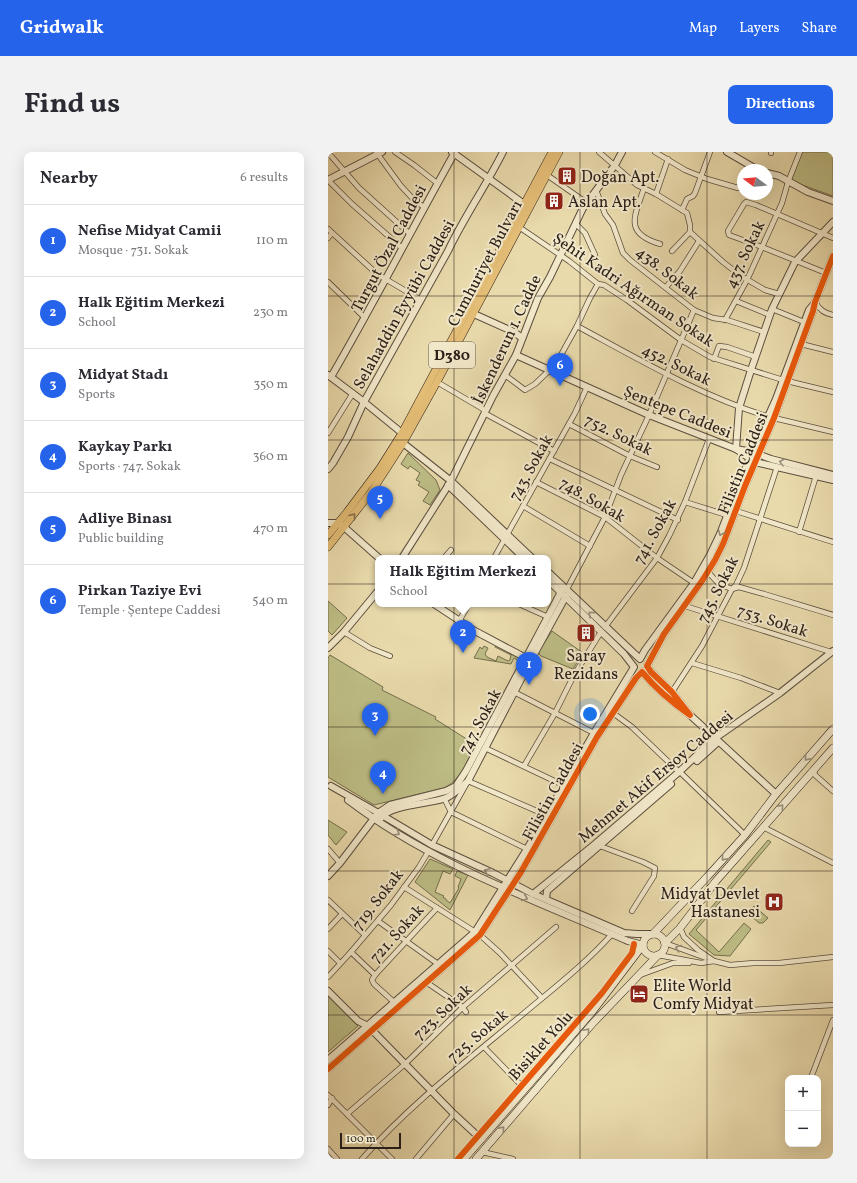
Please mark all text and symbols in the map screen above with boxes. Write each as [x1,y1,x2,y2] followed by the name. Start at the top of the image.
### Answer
[20,15,104,41] text: Gridwalk
[689,19,717,38] text: Map
[739,19,779,38] text: Layers
[801,19,837,38] text: Share
[24,85,120,124] text: Find us
[728,85,833,124] button: Directions
[737,164,773,200] north arrow
[556,165,578,187] building icon: Doğan Apt.
[40,167,98,190] text: Nearby
[581,167,659,189] place label: Doğan Apt.
[240,169,288,187] text: 6 results
[347,181,433,317] street label: Turgut Özal Caddesi
[543,190,565,212] building icon: Aslan Apt.
[568,192,641,214] place label: Aslan Apt.
[443,197,529,331] street label: Cumhuriyet Bulvarı
[349,216,461,394] street label: Selahaddin Eyyübi Caddesi
[720,217,771,293] street label: 437. Sokak
[78,221,221,242] text: Nefise Midyat Camii
[548,228,718,353] street label: Şehit Kadri Ağırman Sokak
[50,232,56,250] text: 1
[256,232,288,250] text: 110 m
[78,242,189,260] text: Mosque · 731. Sokak
[631,242,703,305] street label: 438. Sokak
[468,272,547,408] street label: İskenderun 1. Cadde
[78,293,225,314] text: Halk Eğitim Merkezi
[50,304,56,322] text: 2
[253,304,288,322] text: 230 m
[78,314,116,332] text: School
[638,339,715,392] street label: 452. Sokak
[429,342,475,368] road number: D380
[547,353,573,386] pin: 6
[78,365,168,386] text: Midyat Stadı
[50,376,56,394] text: 3
[253,376,288,394] text: 350 m
[620,381,735,445] street label: Şentepe Caddesi
[78,386,115,404] text: Sports
[713,409,774,518] street label: Filistin Caddesi
[580,410,656,462] street label: 752. Sokak
[504,431,559,505] street label: 743. Sokak
[78,437,172,458] text: Kaykay Parkı
[49,448,57,466] text: 4
[253,448,288,466] text: 360 m
[78,458,181,476] text: Sports · 747. Sokak
[778,458,785,466] one-way arrow
[555,473,629,529] street label: 748. Sokak
[367,486,393,519] pin: 5
[629,495,683,569] street label: 741. Sokak
[78,509,172,530] text: Adliye Binası
[348,514,355,521] one-way arrow
[50,520,56,538] text: 5
[253,520,288,538] text: 470 m
[718,528,726,536] one-way arrow
[78,530,164,548] text: Public building
[693,552,745,627] street label: 745. Sokak
[375,555,551,607] popup
[390,562,536,583] text: Halk Eğitim Merkezi
[78,581,202,602] text: Pirkan Taziye Evi
[390,583,428,601] text: School
[49,592,57,610] text: 6
[252,592,288,610] text: 540 m
[734,600,811,644] street label: 753. Sokak
[78,602,221,620] text: Temple · Şentepe Caddesi
[588,611,596,618] one-way arrow
[450,620,476,653] pin: 2
[575,622,597,644] building icon: Saray Rezidans
[554,646,618,686] place label: Saray Rezidans
[516,652,542,685] pin: 1
[454,685,507,759] street label: 747. Sokak
[362,703,388,736] pin: 3
[580,704,600,724] your location
[574,706,739,849] street label: Mehmet Akif Ersoy Caddesi
[518,739,590,845] street label: Filistin Caddesi
[805,753,812,761] one-way arrow
[370,761,396,794] pin: 4
[776,805,783,812] one-way arrow
[393,828,400,835] one-way arrow
[722,853,729,861] one-way arrow
[348,865,410,935] street label: 719. Sokak
[484,868,492,876] one-way arrow
[661,884,760,924] place label: Midyat Devlet Hastanesi
[763,891,785,913] hospital icon: Midyat Devlet Hastanesi
[522,893,529,901] one-way arrow
[365,900,430,968] street label: 721. Sokak
[675,944,682,952] one-way arrow
[653,976,754,1016] place label: Elite World Comfy Midyat
[409,979,478,1046] street label: 723. Sokak
[628,983,650,1005] hotel icon: Elite World Comfy Midyat
[443,1004,514,1069] street label: 725. Sokak
[504,1007,579,1086] street label: Bisiklet Yolu
[582,1028,589,1036] one-way arrow
[785,1075,821,1147] map controls
[785,1075,821,1111] button: +
[785,1111,821,1147] button: −
[497,1127,504,1134] one-way arrow
[340,1131,401,1150] scale bar
[346,1132,376,1147] text: 100 m

